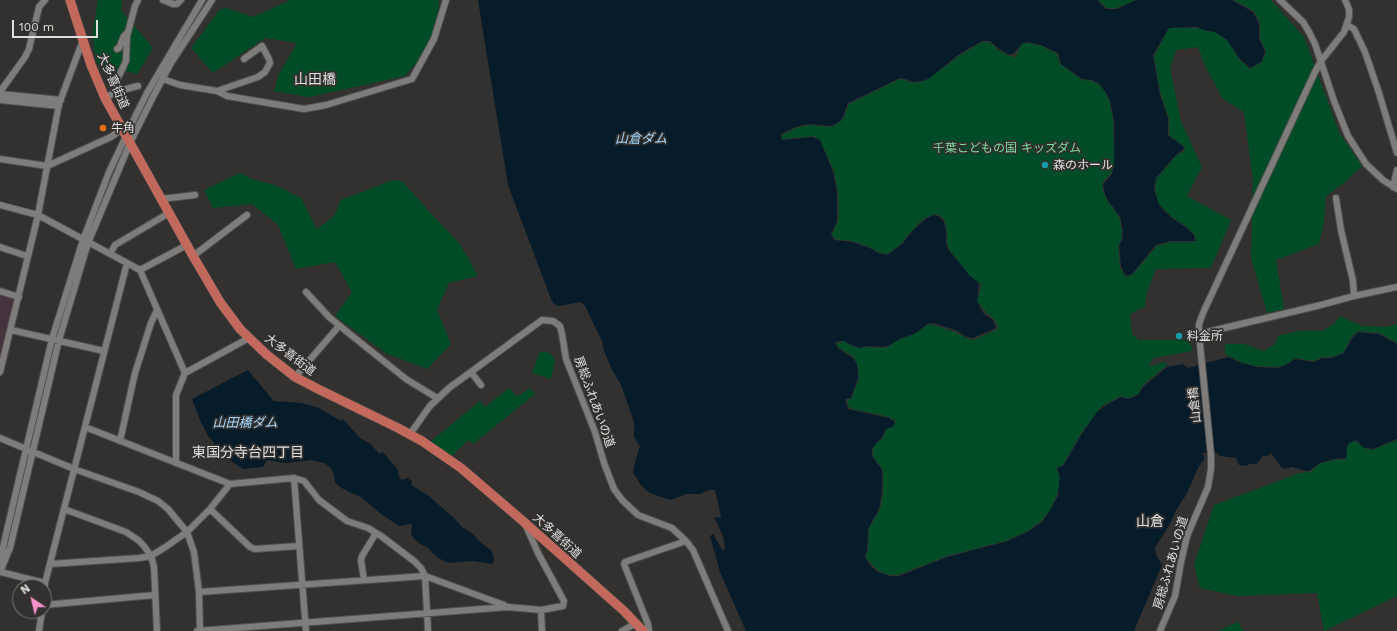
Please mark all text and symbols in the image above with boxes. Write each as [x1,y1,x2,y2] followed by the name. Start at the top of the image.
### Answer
[14,12,100,38] scale bar
[19,20,54,34] text: 100 m
[94,51,132,111] street label: 大多喜街道
[294,72,336,88] district label: 山田橋
[111,121,135,135] place label: 牛角
[98,123,108,133] marker: 牛角
[615,131,667,147] water label: 山倉ダム
[933,141,1081,155] park label: 千葉こどもの国 キッズダム
[1053,158,1113,172] place label: 森のホール
[1040,160,1050,170] marker: 森のホール
[1187,329,1223,343] place label: 料金所
[262,331,318,379] street label: 大多喜街道
[1174,331,1184,341] marker: 料金所
[571,354,617,450] street label: 房総ふれあいの道
[1186,386,1204,424] street label: 山倉橋
[213,415,277,431] water label: 山田橋ダム
[192,445,304,461] district label: 東国分寺台四丁目
[530,511,584,561] street label: 大多喜街道
[1136,514,1164,530] district label: 山倉
[1151,515,1191,611] street label: 房総ふれあいの道
[12,579,52,619] north arrow
[18,582,32,597] text: N

